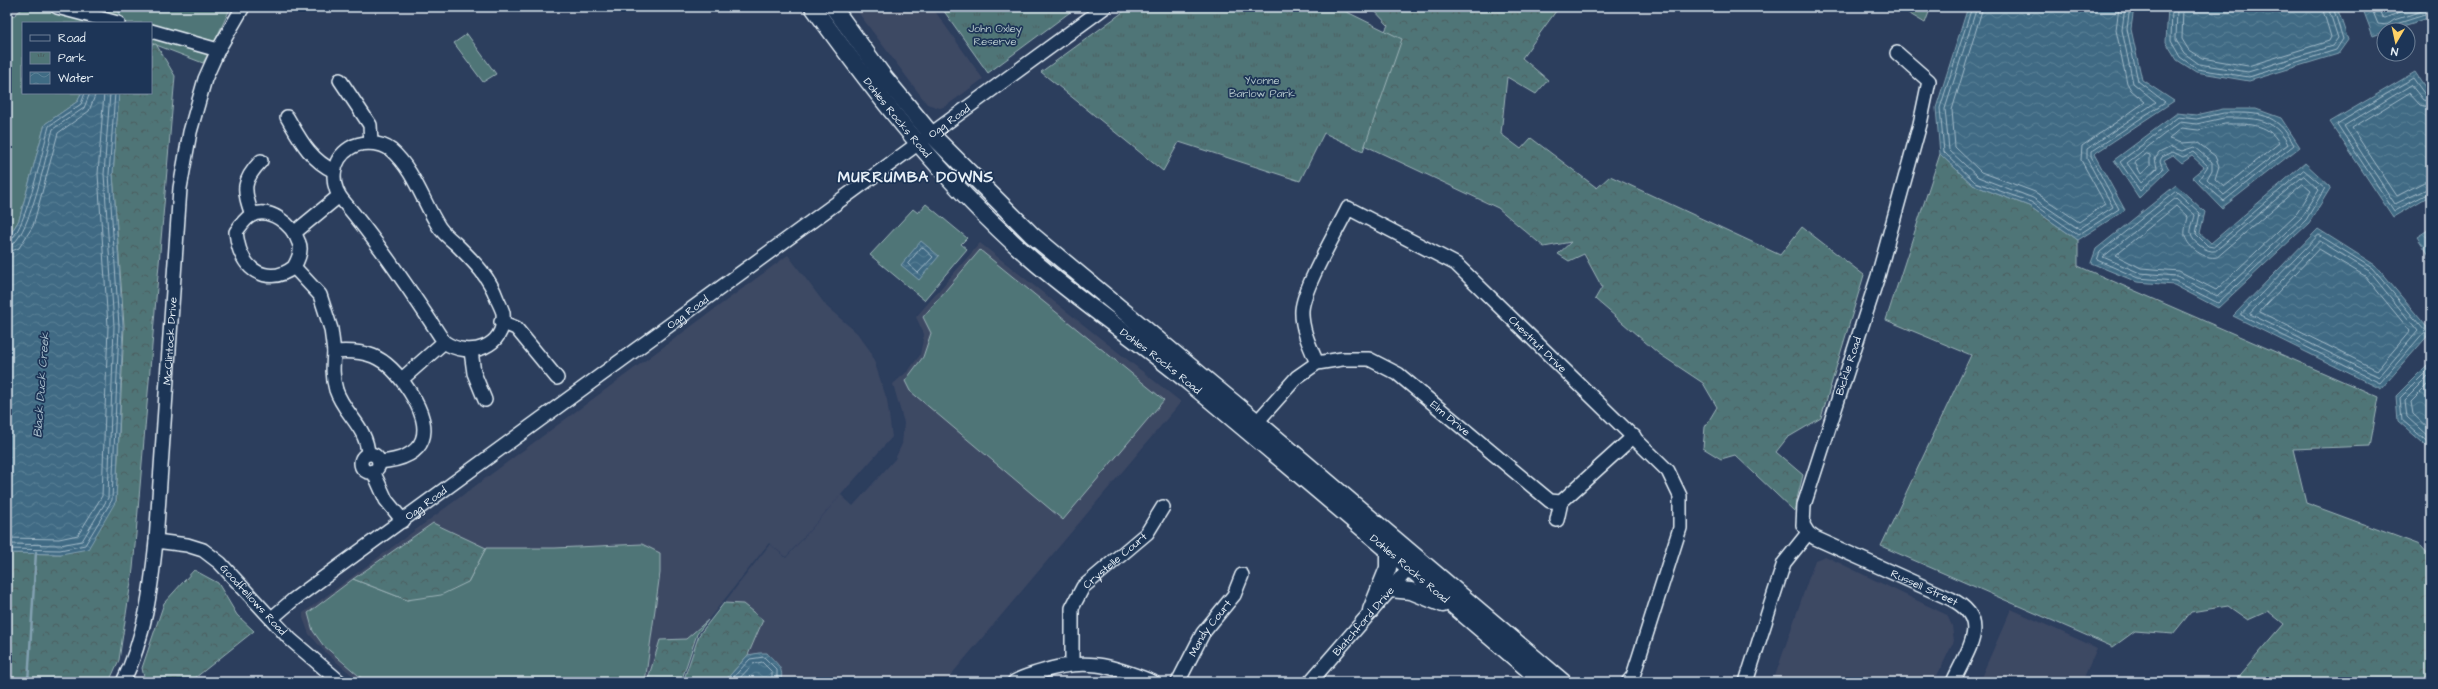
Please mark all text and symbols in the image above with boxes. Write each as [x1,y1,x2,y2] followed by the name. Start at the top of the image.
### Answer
[968,21,1022,49] park label: John Oxley Reserve
[22,22,152,94] legend
[2376,22,2416,62] north arrow
[58,30,86,47] text: Road
[2390,43,2399,59] text: N
[58,50,86,67] text: Park
[58,70,94,87] text: Water
[1229,73,1295,101] park label: Yvonne Barlow Park
[860,74,935,161] street label: Dohles Rocks Road
[925,101,974,142] street label: Ogg Road
[838,167,994,188] district label: MURRUMBA DOWNS
[664,292,712,333] street label: Ogg Road
[160,297,181,386] street label: McClintock Drive
[1505,313,1570,376] street label: Chestnut Drive
[1117,325,1205,398] street label: Dohles Rocks Road
[29,331,54,438] water label: Black Duck Creek
[1832,335,1865,397] street label: Bickle Road
[1427,397,1473,439] street label: Elm Drive
[402,483,450,524] street label: Ogg Road
[1080,529,1151,592] street label: Crystelle Court
[1367,531,1452,607] street label: Dohles Rocks Road
[217,561,290,639] street label: Goodfellows Road
[1888,566,1961,610] street label: Russell Street
[1329,583,1398,659] street label: Blatchford Drive
[1185,596,1236,659] street label: Mandy Court

